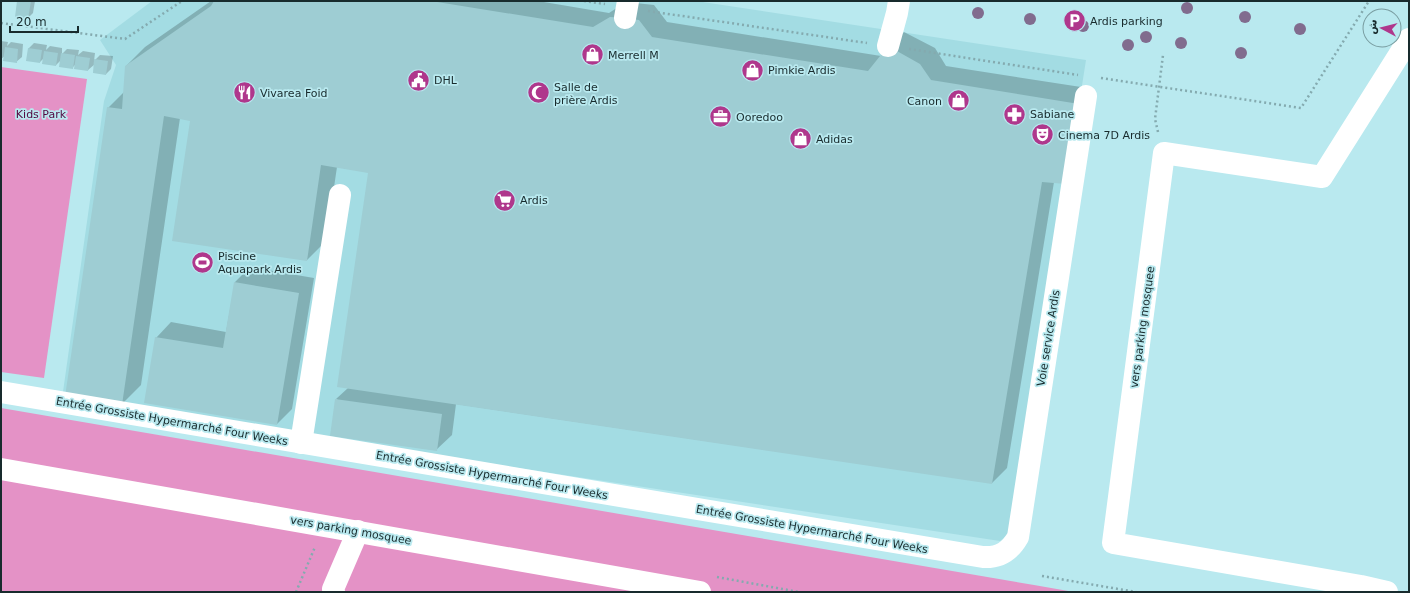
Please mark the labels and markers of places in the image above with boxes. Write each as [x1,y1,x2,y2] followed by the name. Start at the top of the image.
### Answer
[1062,8,1088,34] parking icon: Ardis parking
[1090,15,1163,28] place label: Ardis parking
[580,42,606,68] shop icon: Merrell M
[608,49,659,62] place label: Merrell M
[739,57,765,83] shop icon: Pimkie Ardis
[768,64,836,77] place label: Pimkie Ardis
[405,67,431,93] public building icon: DHL
[434,74,458,87] place label: DHL
[231,80,257,106] restaurant icon: Vivarea Foid
[526,80,552,106] mosque icon: Salle de prière Ardis
[554,81,618,107] place label: Salle de prière Ardis
[260,87,328,100] place label: Vivarea Foid
[945,88,971,114] shop icon: Canon
[907,95,942,108] place label: Canon
[1002,101,1028,127] pharmacy icon: Sabiane
[707,104,733,130] office icon: Ooredoo
[1030,108,1074,121] place label: Sabiane
[736,111,783,124] place label: Ooredoo
[1030,122,1056,148] theatre icon: Cinema 7D Ardis
[787,126,813,152] shop icon: Adidas
[1058,129,1150,142] place label: Cinema 7D Ardis
[816,133,853,146] place label: Adidas
[491,187,517,213] supermarket icon: Ardis
[520,194,548,207] place label: Ardis
[189,249,215,275] sports icon: Piscine Aquapark Ardis
[218,250,302,276] place label: Piscine Aquapark Ardis

